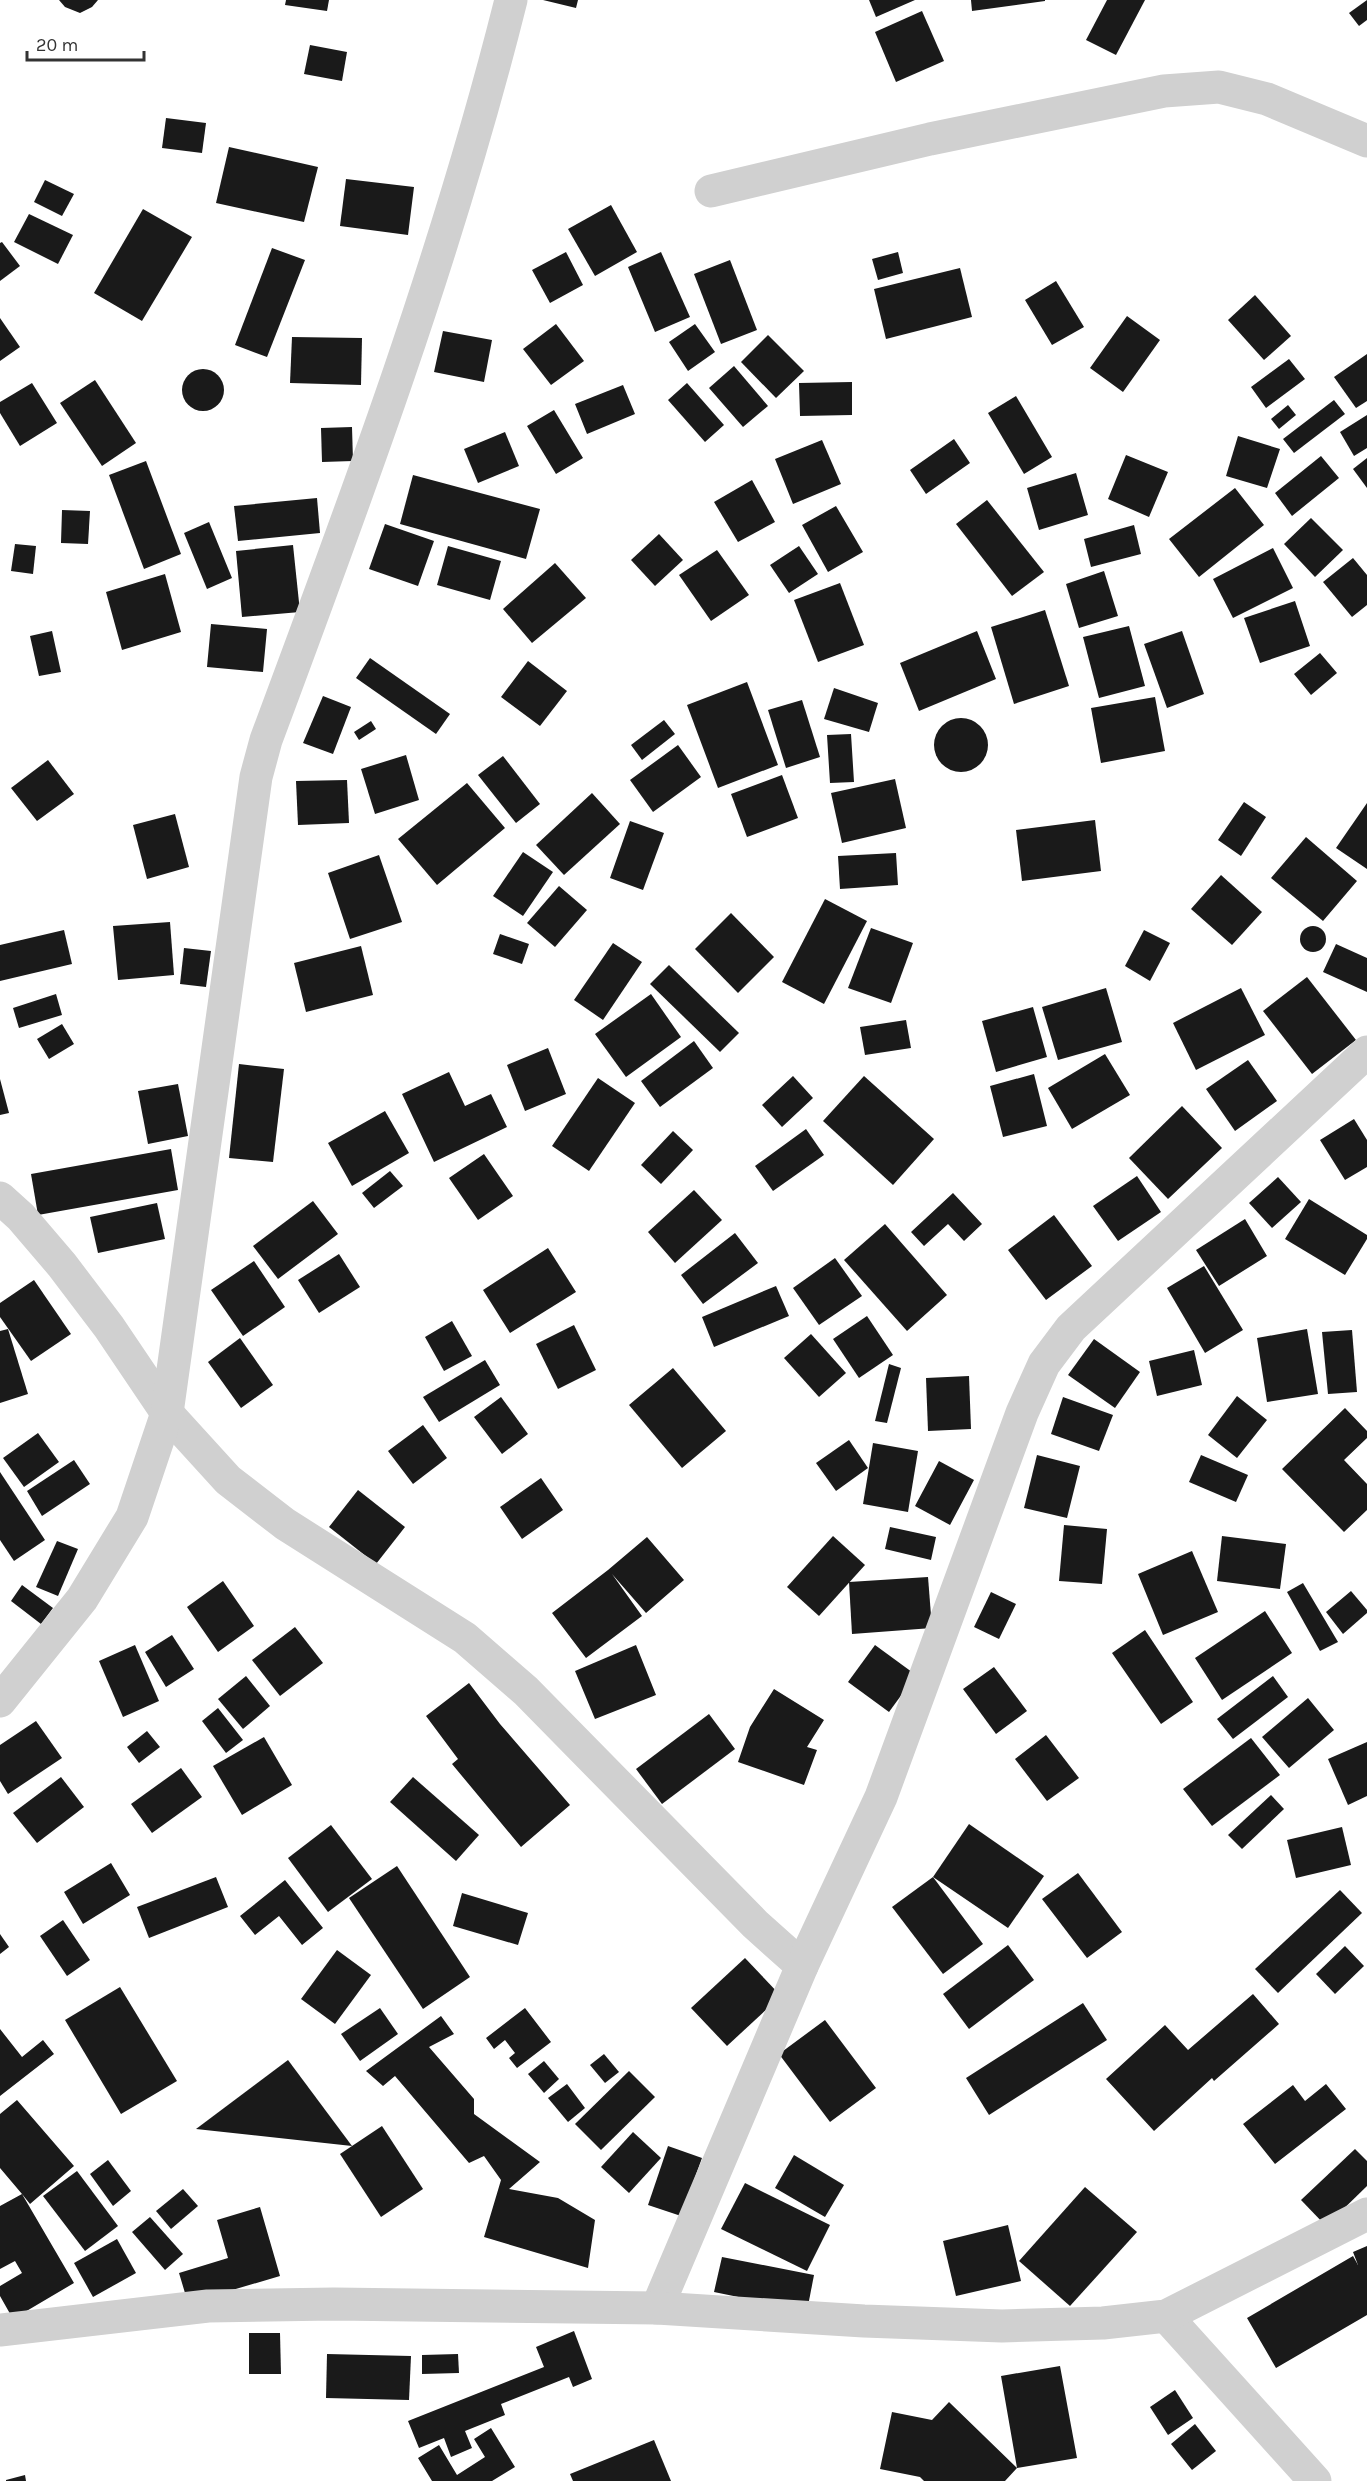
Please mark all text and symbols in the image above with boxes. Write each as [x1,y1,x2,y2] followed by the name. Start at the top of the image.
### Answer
[27,24,144,62] scale bar
[36,34,78,56] text: 20 m

